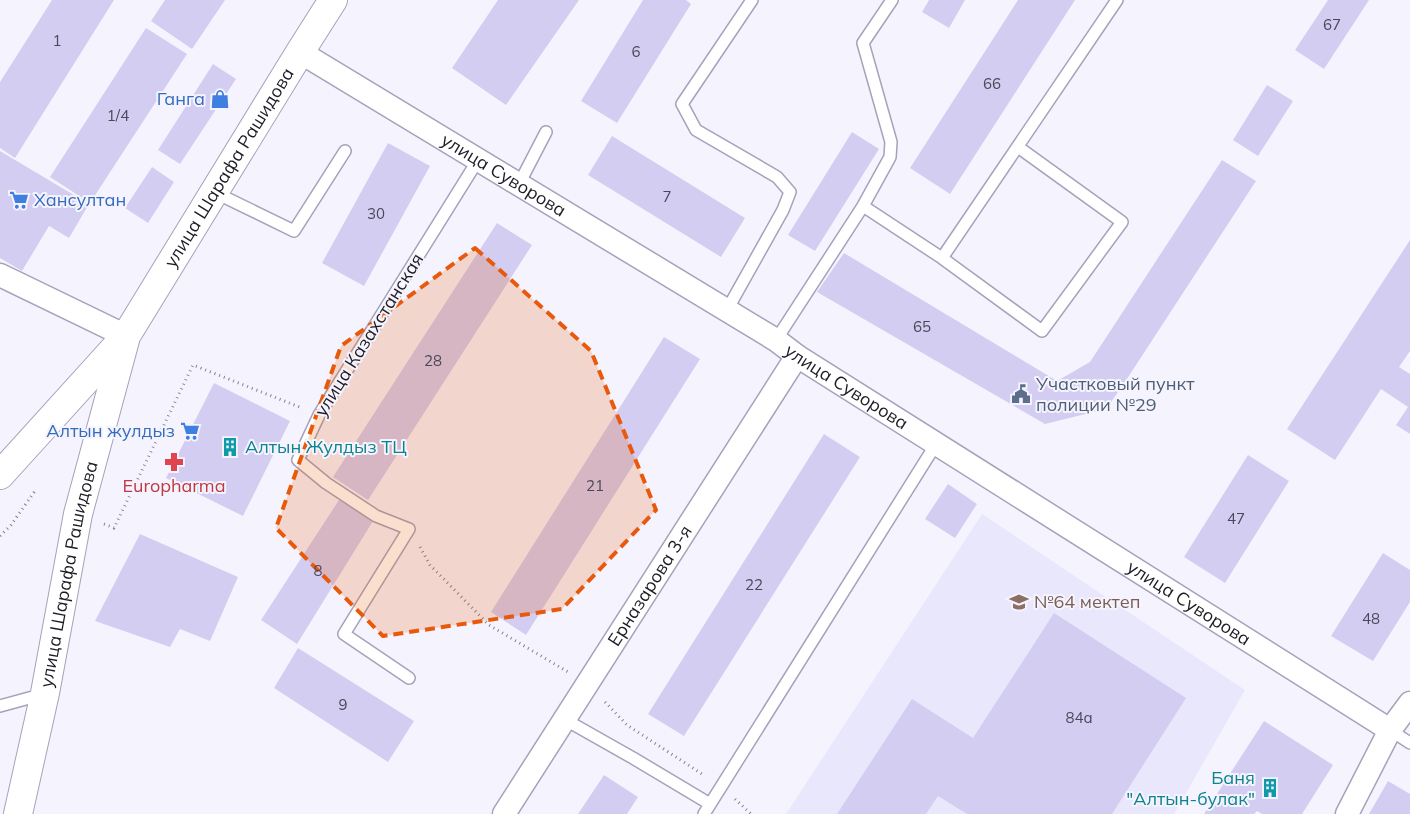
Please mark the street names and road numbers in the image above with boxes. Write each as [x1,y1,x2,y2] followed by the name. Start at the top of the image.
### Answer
[159,63,299,272] street label: улица Шарафа Рашидова
[437,128,571,221] street label: улица Суворова
[309,249,428,421] street label: улица Казахстанская
[780,339,913,434] street label: улица Суворова
[34,459,103,689] street label: улица Шарафа Рашидова
[602,521,697,650] street label: Ерназарова 3-я
[1123,555,1255,650] street label: улица Суворова

